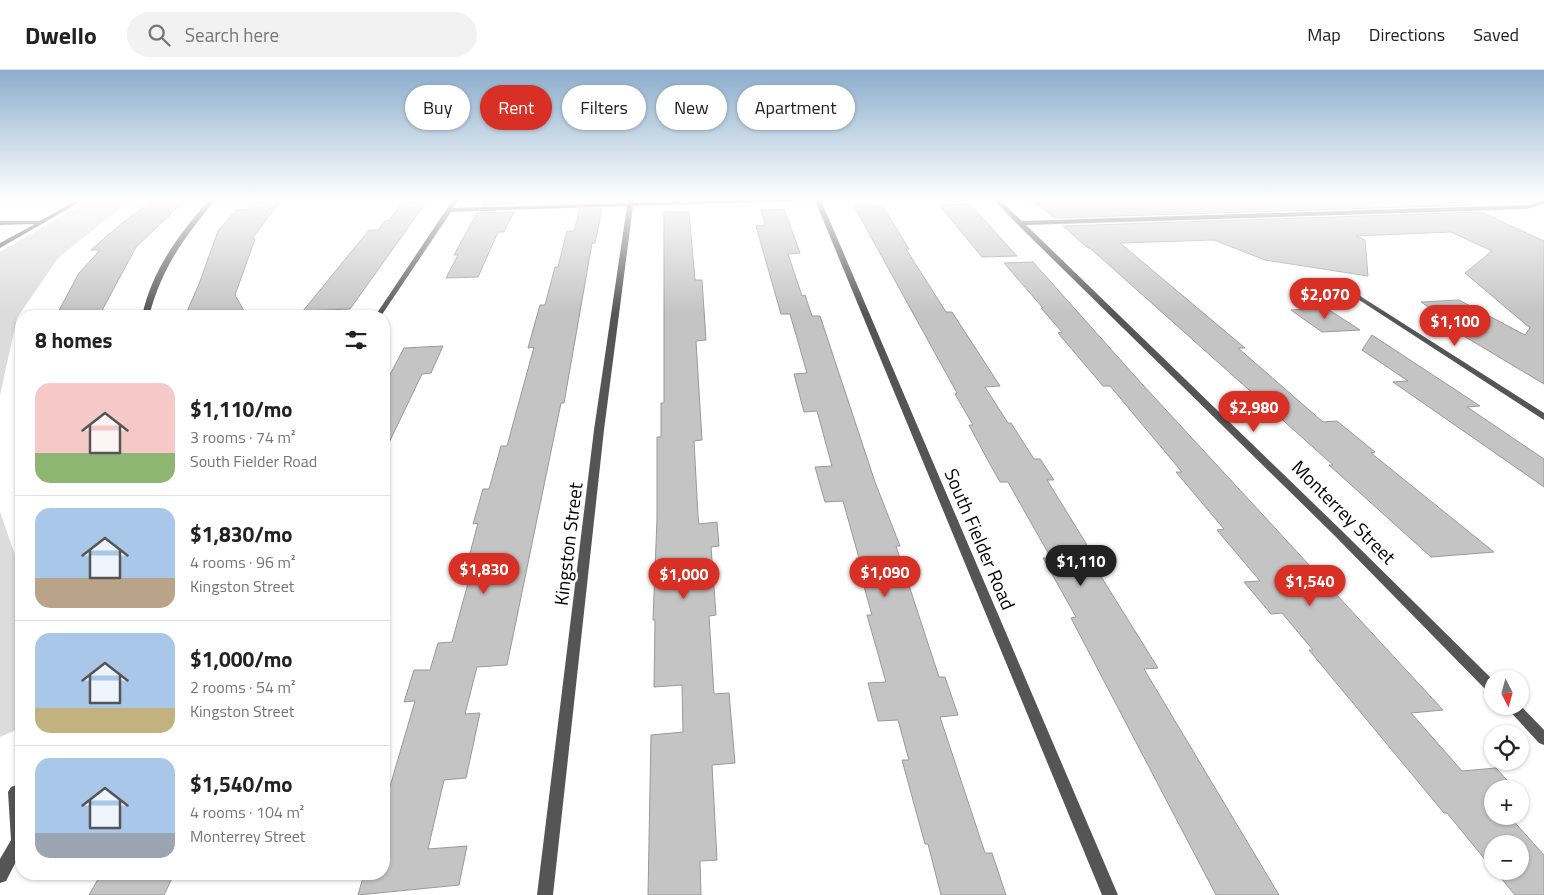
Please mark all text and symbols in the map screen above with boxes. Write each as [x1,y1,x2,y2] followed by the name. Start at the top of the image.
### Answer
[127,12,477,57] search box
[25,17,97,53] text: Dwello
[185,20,279,49] text: Search here
[145,21,173,49] icon: search
[1307,21,1341,48] text: Map
[1369,21,1445,48] text: Directions
[1473,21,1519,48] text: Saved
[405,85,470,130] chip: Buy
[480,85,552,130] chip: Rent
[562,85,646,130] chip: Filters
[656,85,727,130] chip: New
[737,85,855,130] chip: Apartment
[1284,278,1366,320] pin: $2,070
[1300,282,1350,306] text: $2,070
[1414,304,1496,347] pin: $1,100
[1430,309,1480,333] text: $1,100
[35,324,112,356] text: 8 homes
[342,326,370,354] icon: filters
[1213,390,1295,433] pin: $2,980
[190,393,292,425] text: $1,110/mo
[1229,395,1279,419] text: $2,980
[75,403,135,463] icon: home
[190,425,295,449] text: 3 rooms · 74 m²
[190,449,317,473] text: South Fielder Road
[1286,453,1403,571] street label: Monterrey Street
[938,464,1023,614] street label: South Fielder Road
[546,480,589,607] street label: Kingston Street
[190,518,292,550] text: $1,830/mo
[75,528,135,588] icon: home
[1040,544,1122,587] pin: $1,110
[1056,549,1106,573] text: $1,110
[190,550,295,574] text: 4 rooms · 96 m²
[443,552,525,595] pin: $1,830
[844,556,926,598] pin: $1,090
[459,557,509,581] text: $1,830
[643,558,725,600] pin: $1,000
[860,560,910,584] text: $1,090
[659,562,709,586] text: $1,000
[1269,564,1351,607] pin: $1,540
[1285,569,1335,593] text: $1,540
[190,574,294,598] text: Kingston Street
[190,643,292,675] text: $1,000/mo
[75,653,135,713] icon: home
[1484,670,1529,715] north arrow
[1484,670,1529,880] map controls
[190,675,295,699] text: 2 rooms · 54 m²
[190,699,294,723] text: Kingston Street
[1484,725,1529,770] button: locate
[190,768,292,800] text: $1,540/mo
[75,778,135,838] icon: home
[1484,780,1529,825] button: +
[190,800,304,824] text: 4 rooms · 104 m²
[190,824,305,848] text: Monterrey Street
[1484,835,1529,880] button: −

